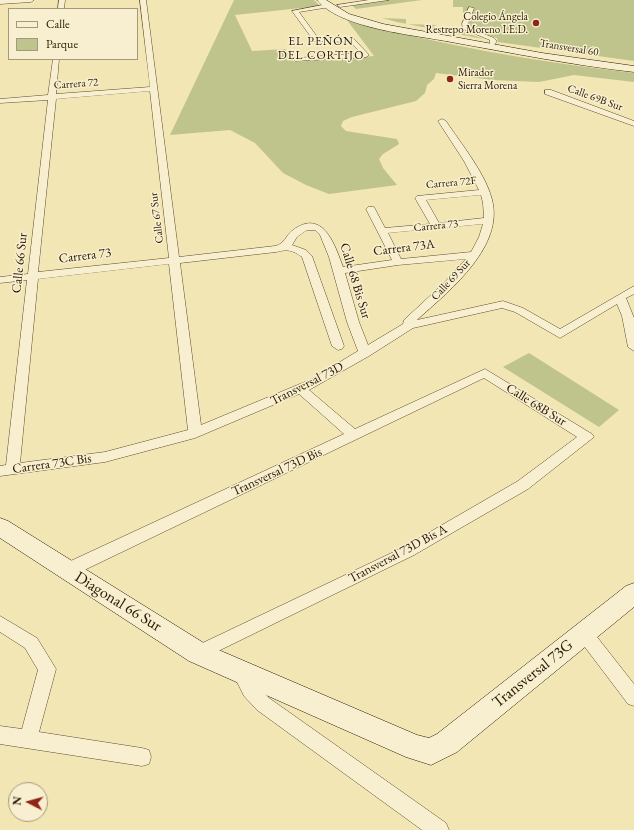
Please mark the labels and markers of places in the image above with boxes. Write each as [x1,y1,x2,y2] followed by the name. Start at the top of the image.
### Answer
[425,10,528,36] place label: Colegio Ángela Restrepo Moreno I.E.D.
[531,18,541,28] marker: Colegio Ángela Restrepo Moreno I.E.D.
[458,66,517,92] place label: Mirador Sierra Morena
[445,74,455,84] marker: Mirador Sierra Morena

